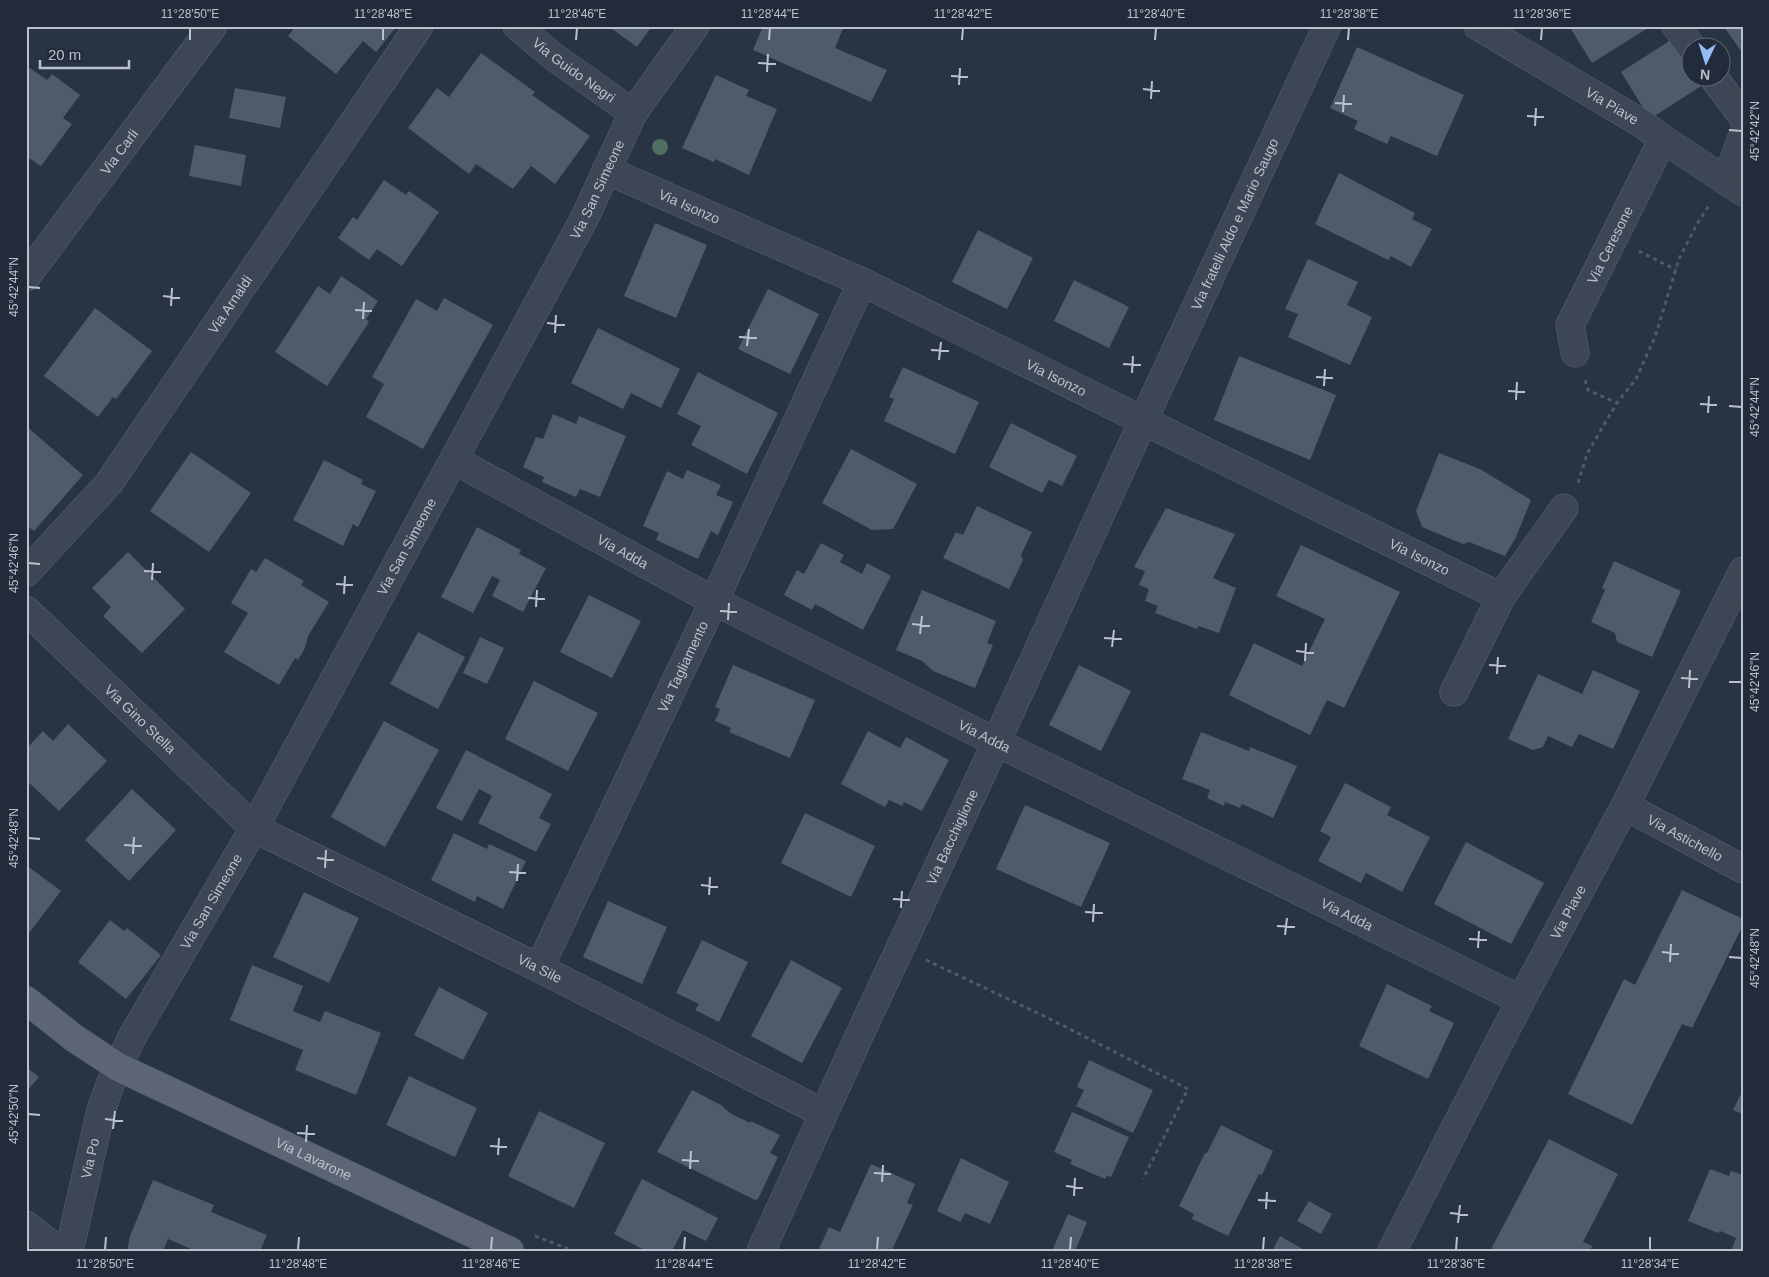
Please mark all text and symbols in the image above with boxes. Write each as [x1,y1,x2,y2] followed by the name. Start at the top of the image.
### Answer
[161,7,219,21] text: 11°28'50"E
[354,7,412,21] text: 11°28'48"E
[548,7,606,21] text: 11°28'46"E
[741,7,799,21] text: 11°28'44"E
[934,7,992,21] text: 11°28'42"E
[1127,7,1185,21] text: 11°28'40"E
[1320,7,1378,21] text: 11°28'38"E
[1513,7,1571,21] text: 11°28'36"E
[529,34,618,106] street label: Via Guido Negri
[40,38,129,70] scale bar
[1682,38,1732,88] north arrow
[48,46,81,63] text: 20 m
[1699,67,1711,83] text: N
[1583,84,1642,128] street label: Via Piave
[1748,101,1762,161] text: 45°42'42"N
[97,126,141,178] street label: Via Carli
[1188,135,1282,312] street label: Via fratelli Aldo e Mario Saugo
[567,137,628,242] street label: Via San Simeone
[656,186,723,227] street label: Via Isonzo
[1584,203,1636,286] street label: Via Ceresone
[7,257,21,317] text: 45°42'44"N
[205,272,255,337] street label: Via Arnaldi
[1023,356,1089,399] street label: Via Isonzo
[1748,377,1762,437] text: 45°42'44"N
[374,495,439,598] street label: Via San Simeone
[594,531,651,572] street label: Via Adda
[7,533,21,593] text: 45°42'46"N
[1387,535,1452,579] street label: Via Isonzo
[654,618,711,715] street label: Via Tagliamento
[1748,652,1762,712] text: 45°42'46"N
[101,681,179,757] street label: Via Gino Stella
[956,717,1013,756] street label: Via Adda
[923,787,981,887] street label: Via Bacchiglione
[7,808,21,868] text: 45°42'48"N
[1645,811,1726,865] street label: Via Astichello
[177,851,245,952] street label: Via San Simeone
[1547,882,1589,942] street label: Via Piave
[1318,895,1376,934] street label: Via Adda
[1748,928,1762,988] text: 45°42'48"N
[515,951,565,986] street label: Via Sile
[7,1084,21,1144] text: 45°42'50"N
[273,1134,354,1184] street label: Via Lavarone
[78,1136,102,1180] street label: Via Po
[76,1257,134,1271] text: 11°28'50"E
[269,1257,327,1271] text: 11°28'48"E
[462,1257,520,1271] text: 11°28'46"E
[655,1257,713,1271] text: 11°28'44"E
[848,1257,906,1271] text: 11°28'42"E
[1041,1257,1099,1271] text: 11°28'40"E
[1234,1257,1292,1271] text: 11°28'38"E
[1427,1257,1485,1271] text: 11°28'36"E
[1621,1257,1679,1271] text: 11°28'34"E

